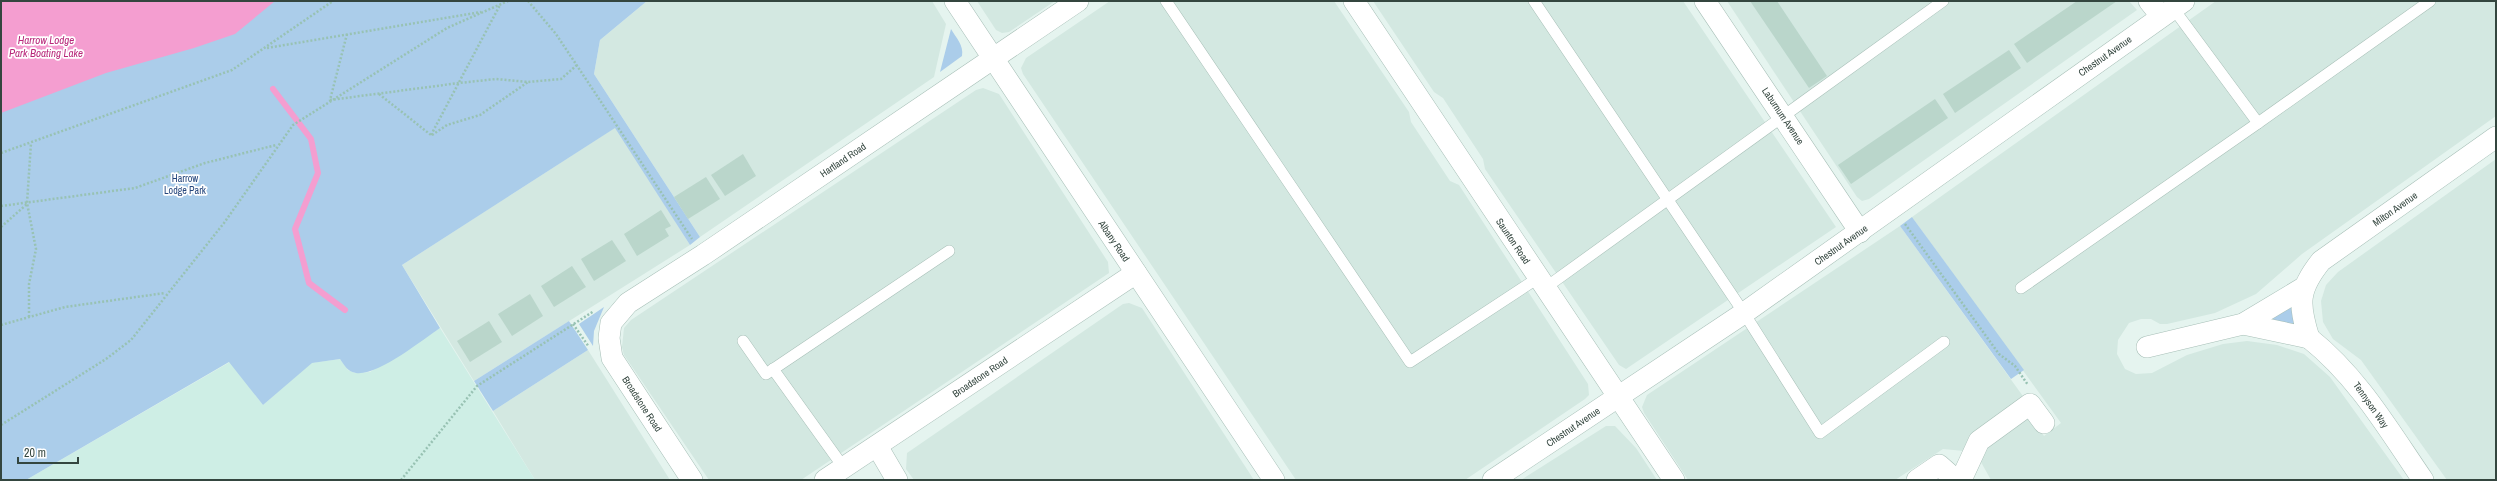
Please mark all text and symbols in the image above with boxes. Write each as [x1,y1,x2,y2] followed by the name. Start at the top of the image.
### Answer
[9,33,83,60] water label: Harrow Lodge Park Boating Lake
[2076,33,2135,79] street label: Chestnut Avenue
[1759,85,1807,148] street label: Laburnum Avenue
[817,140,869,180] street label: Hartland Road
[164,172,207,197] park label: Harrow Lodge Park
[2370,189,2420,229] street label: Milton Avenue
[1493,216,1533,266] street label: Saunton Road
[1095,217,1133,264] street label: Albany Road
[1812,222,1871,268] street label: Chestnut Avenue
[950,354,1010,400] street label: Broadstone Road
[619,374,665,434] street label: Broadstone Road
[2350,379,2392,431] street label: Tennyson Way
[1544,404,1603,450] street label: Chestnut Avenue
[18,439,78,465] scale bar
[24,445,46,461] text: 20 m

